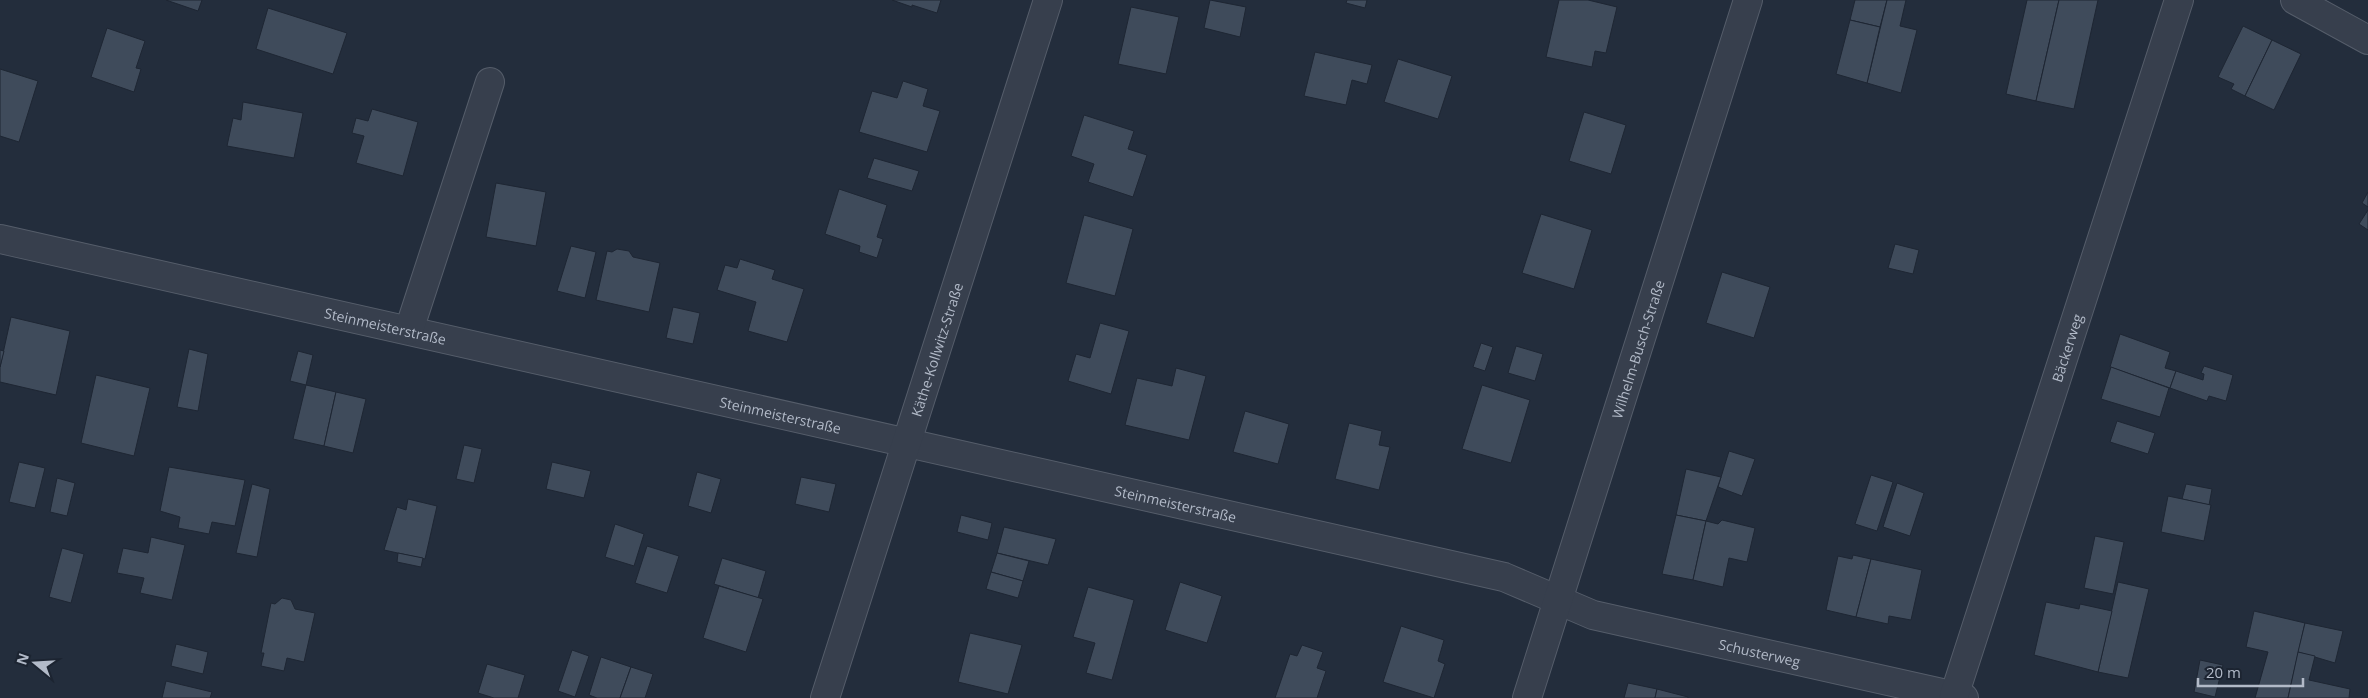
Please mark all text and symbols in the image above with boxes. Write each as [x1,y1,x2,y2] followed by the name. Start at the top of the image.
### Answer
[1607,277,1668,421] street label: Wilhelm-Busch-Straße
[906,280,967,419] street label: Käthe-Kollwitz-Straße
[323,303,448,349] street label: Steinmeisterstraße
[2047,311,2087,384] street label: Bäckerweg
[718,392,843,437] street label: Steinmeisterstraße
[1113,480,1238,526] street label: Steinmeisterstraße
[1717,634,1803,671] street label: Schusterweg
[10,638,60,688] north arrow
[11,650,33,667] text: N
[2198,656,2303,688] scale bar
[2206,662,2241,682] text: 20 m

